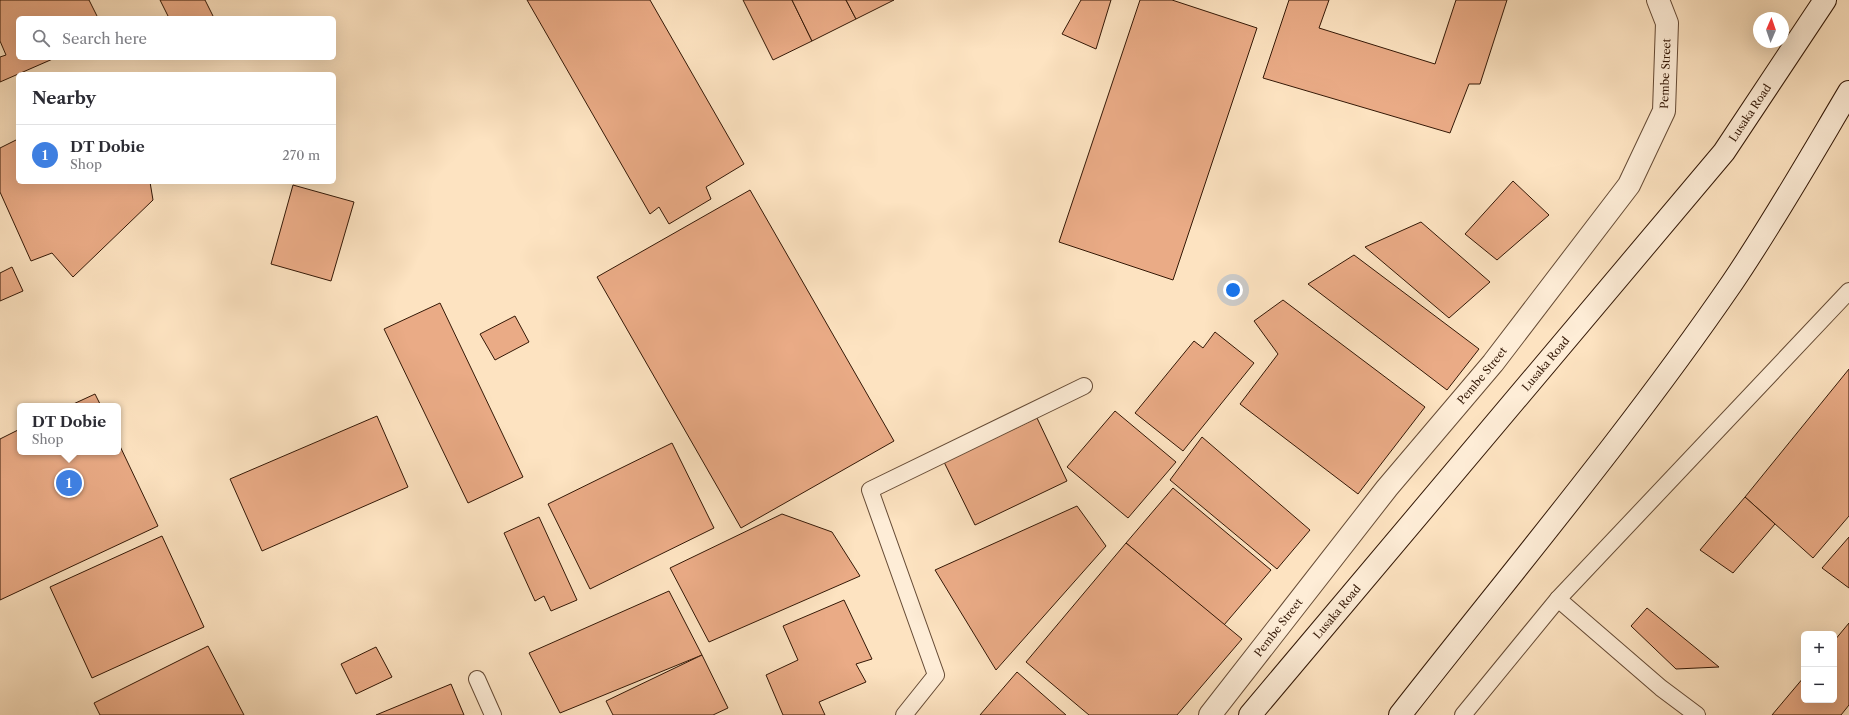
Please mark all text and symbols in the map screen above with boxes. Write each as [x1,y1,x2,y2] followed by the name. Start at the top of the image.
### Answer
[1753,12,1789,48] north arrow
[16,16,336,60] search box
[30,27,52,49] icon: search
[62,29,147,48] text: Search here
[1657,38,1673,109] street label: Pembe Street
[1726,81,1774,144] street label: Lusaka Road
[32,88,96,108] text: Nearby
[70,137,145,156] text: DT Dobie
[42,147,48,163] text: 1
[282,147,320,163] text: 270 m
[70,156,102,172] text: Shop
[1223,280,1243,300] your location
[1519,334,1573,394] street label: Lusaka Road
[1454,344,1510,407] street label: Pembe Street
[17,403,121,455] popup
[32,412,106,431] text: DT Dobie
[32,431,64,447] text: Shop
[56,468,82,498] pin: 1
[1310,582,1364,642] street label: Lusaka Road
[1251,595,1305,660] street label: Pembe Street
[1801,631,1837,703] map controls
[1801,631,1837,667] button: +
[1801,667,1837,703] button: −

